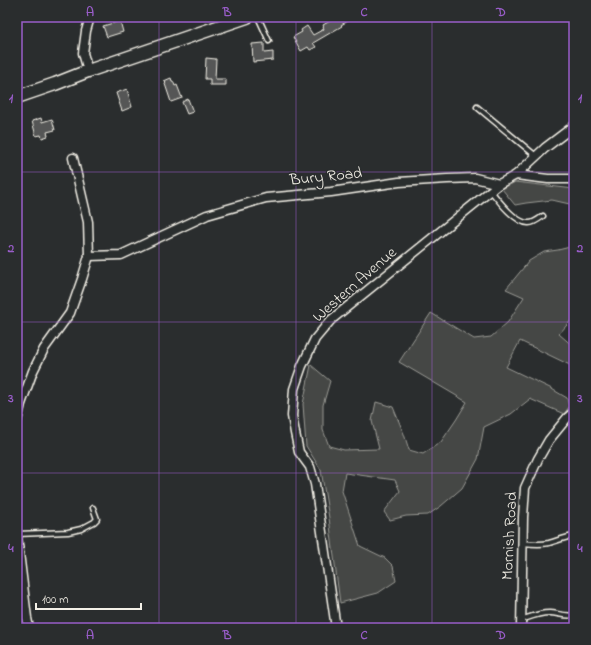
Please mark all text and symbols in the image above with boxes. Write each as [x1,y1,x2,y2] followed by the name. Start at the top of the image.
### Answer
[86,3,94,22] text: A
[222,3,232,22] text: B
[360,3,368,22] text: C
[495,3,506,22] text: D
[9,89,14,108] text: 1
[578,89,583,108] text: 1
[288,161,363,193] street label: Bury Road
[7,239,15,258] text: 2
[576,239,584,258] text: 2
[308,241,403,328] street label: Western Avenue
[7,389,14,408] text: 3
[576,389,583,408] text: 3
[496,491,524,581] street label: Mornish Road
[7,539,14,558] text: 4
[576,539,583,558] text: 4
[36,585,141,611] scale bar
[42,591,69,609] text: 100 m
[86,626,94,645] text: A
[222,626,232,645] text: B
[360,626,368,645] text: C
[495,626,506,645] text: D

